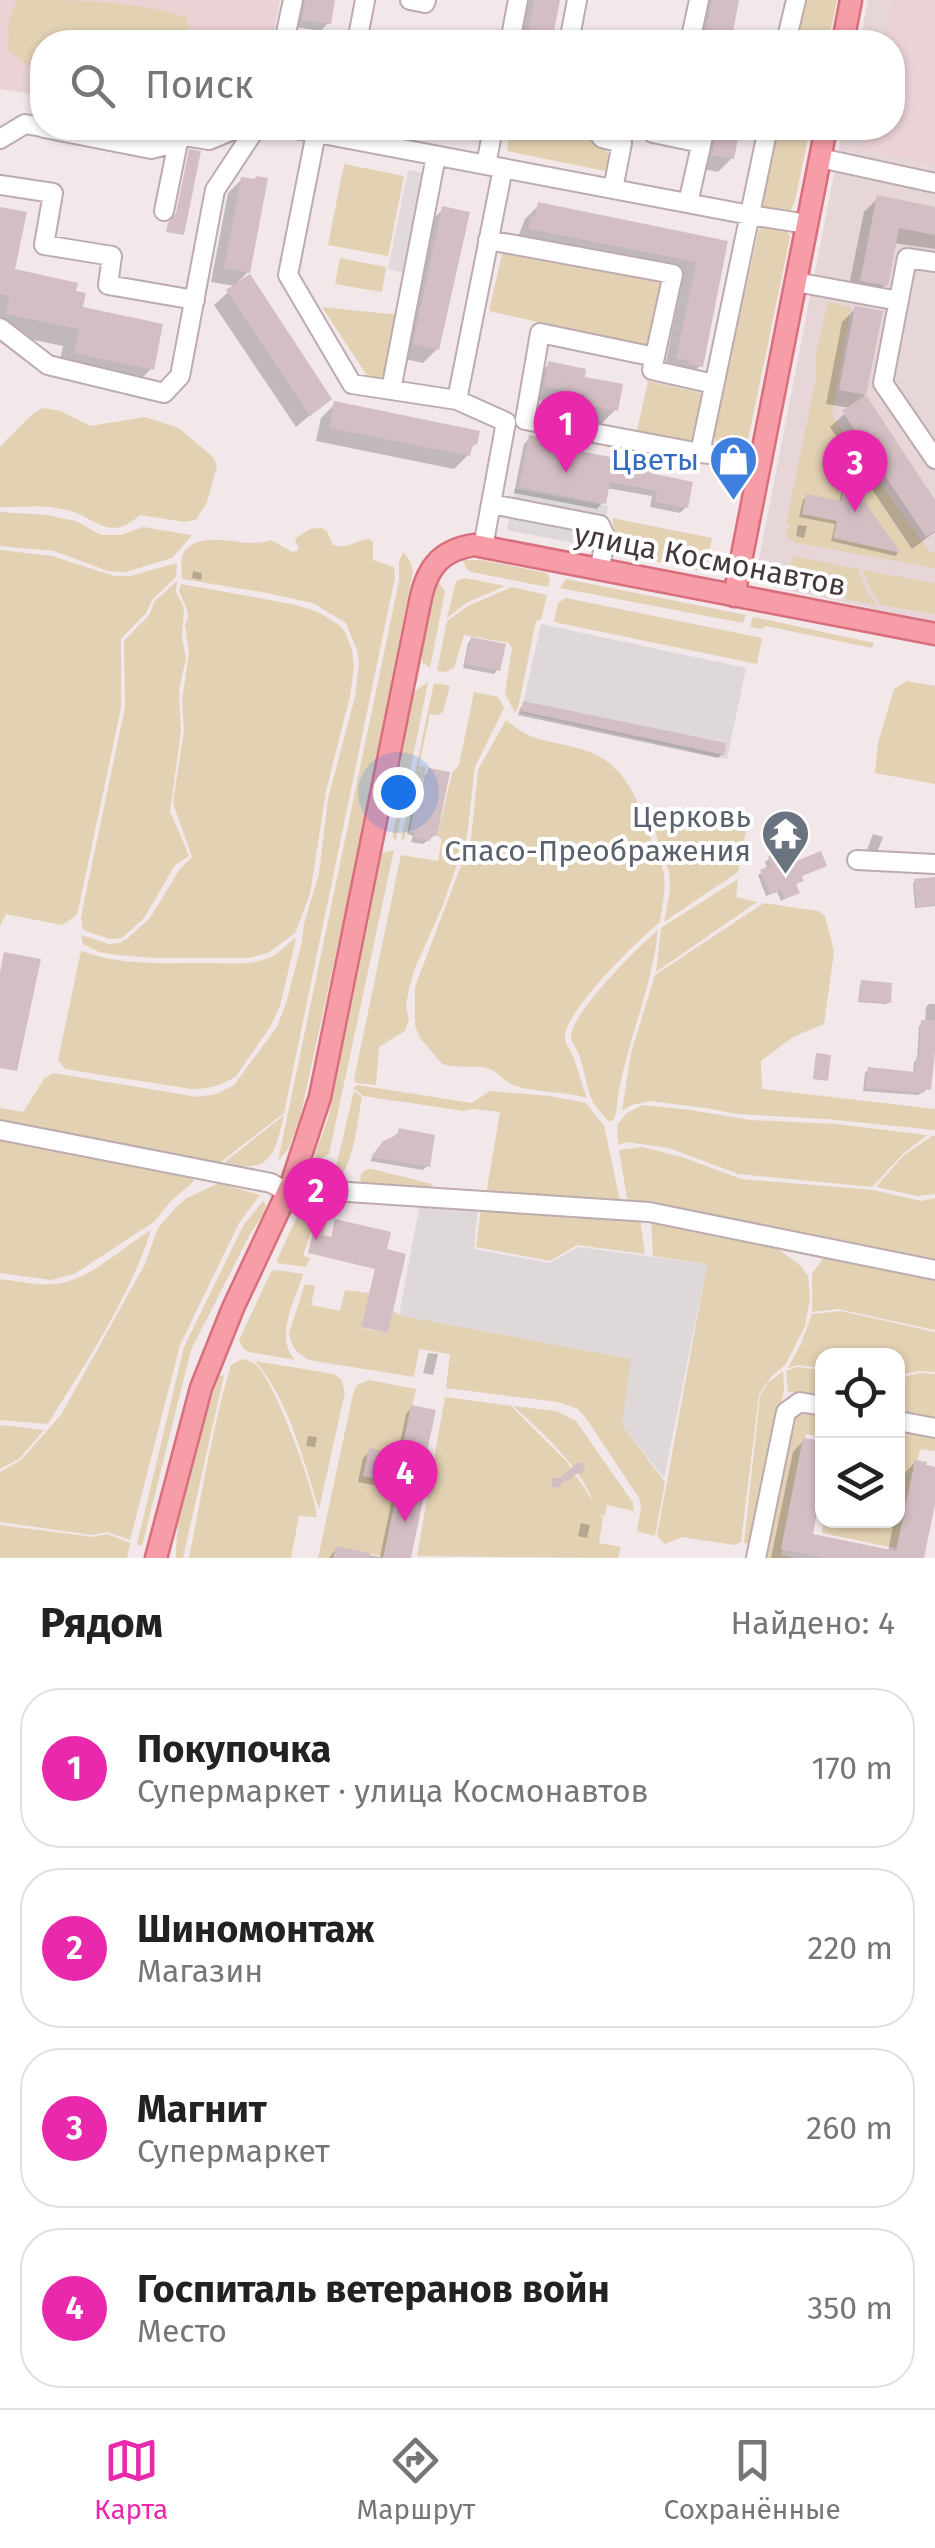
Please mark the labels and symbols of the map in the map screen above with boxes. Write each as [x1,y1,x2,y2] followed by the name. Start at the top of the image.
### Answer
[534,390,598,473] pin: 1
[822,430,888,512] pin: 3
[708,434,760,502] shop icon: Цветы
[611,442,699,478] place label: Цветы
[571,516,849,604] street label: улица Космонавтов
[373,767,424,818] your location
[444,799,751,869] place label: Церковь Спасо-Преображения
[760,808,812,876] temple icon: Церковь Спасо-Преображения
[284,1158,348,1240] pin: 2
[372,1440,438,1522] pin: 4

